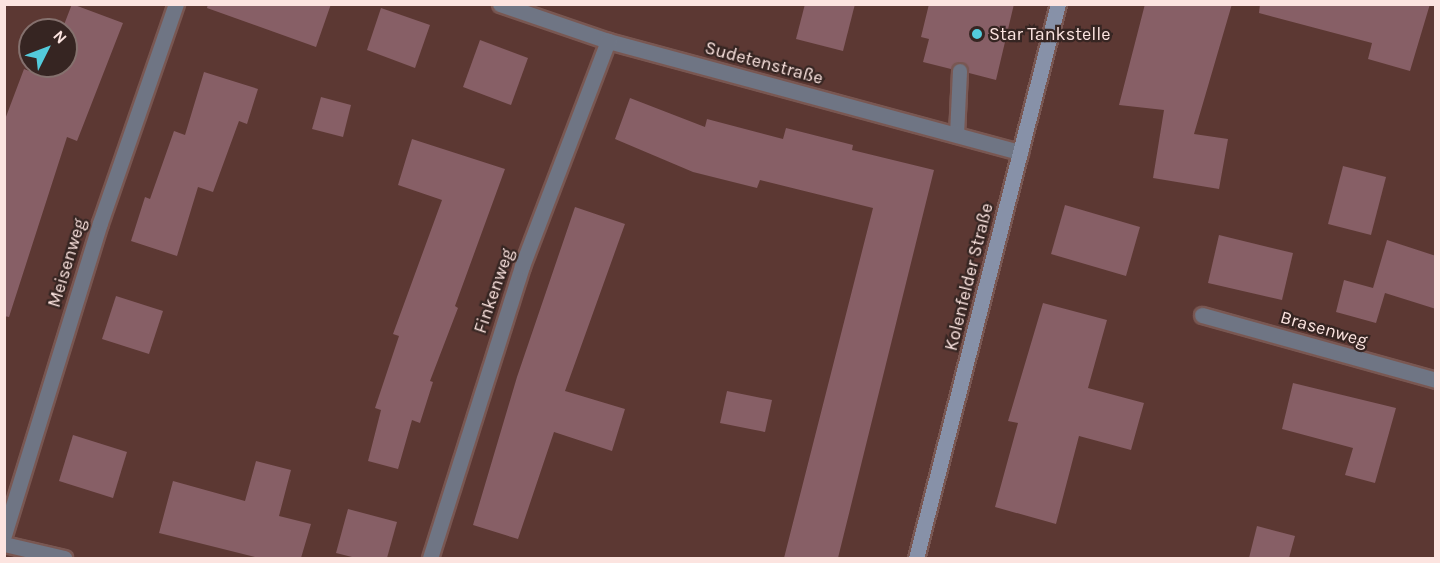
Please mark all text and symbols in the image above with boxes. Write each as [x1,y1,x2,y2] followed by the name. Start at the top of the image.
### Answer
[18,18,78,78] north arrow
[989,23,1110,45] place label: Star Tankstelle
[49,26,71,48] text: N
[970,27,984,41] marker: Star Tankstelle
[703,37,825,89] street label: Sudetenstraße
[940,201,998,353] street label: Kolenfelder Straße
[43,216,91,310] street label: Meisenweg
[469,246,519,336] street label: Finkenweg
[1278,306,1370,352] street label: Brasenweg

